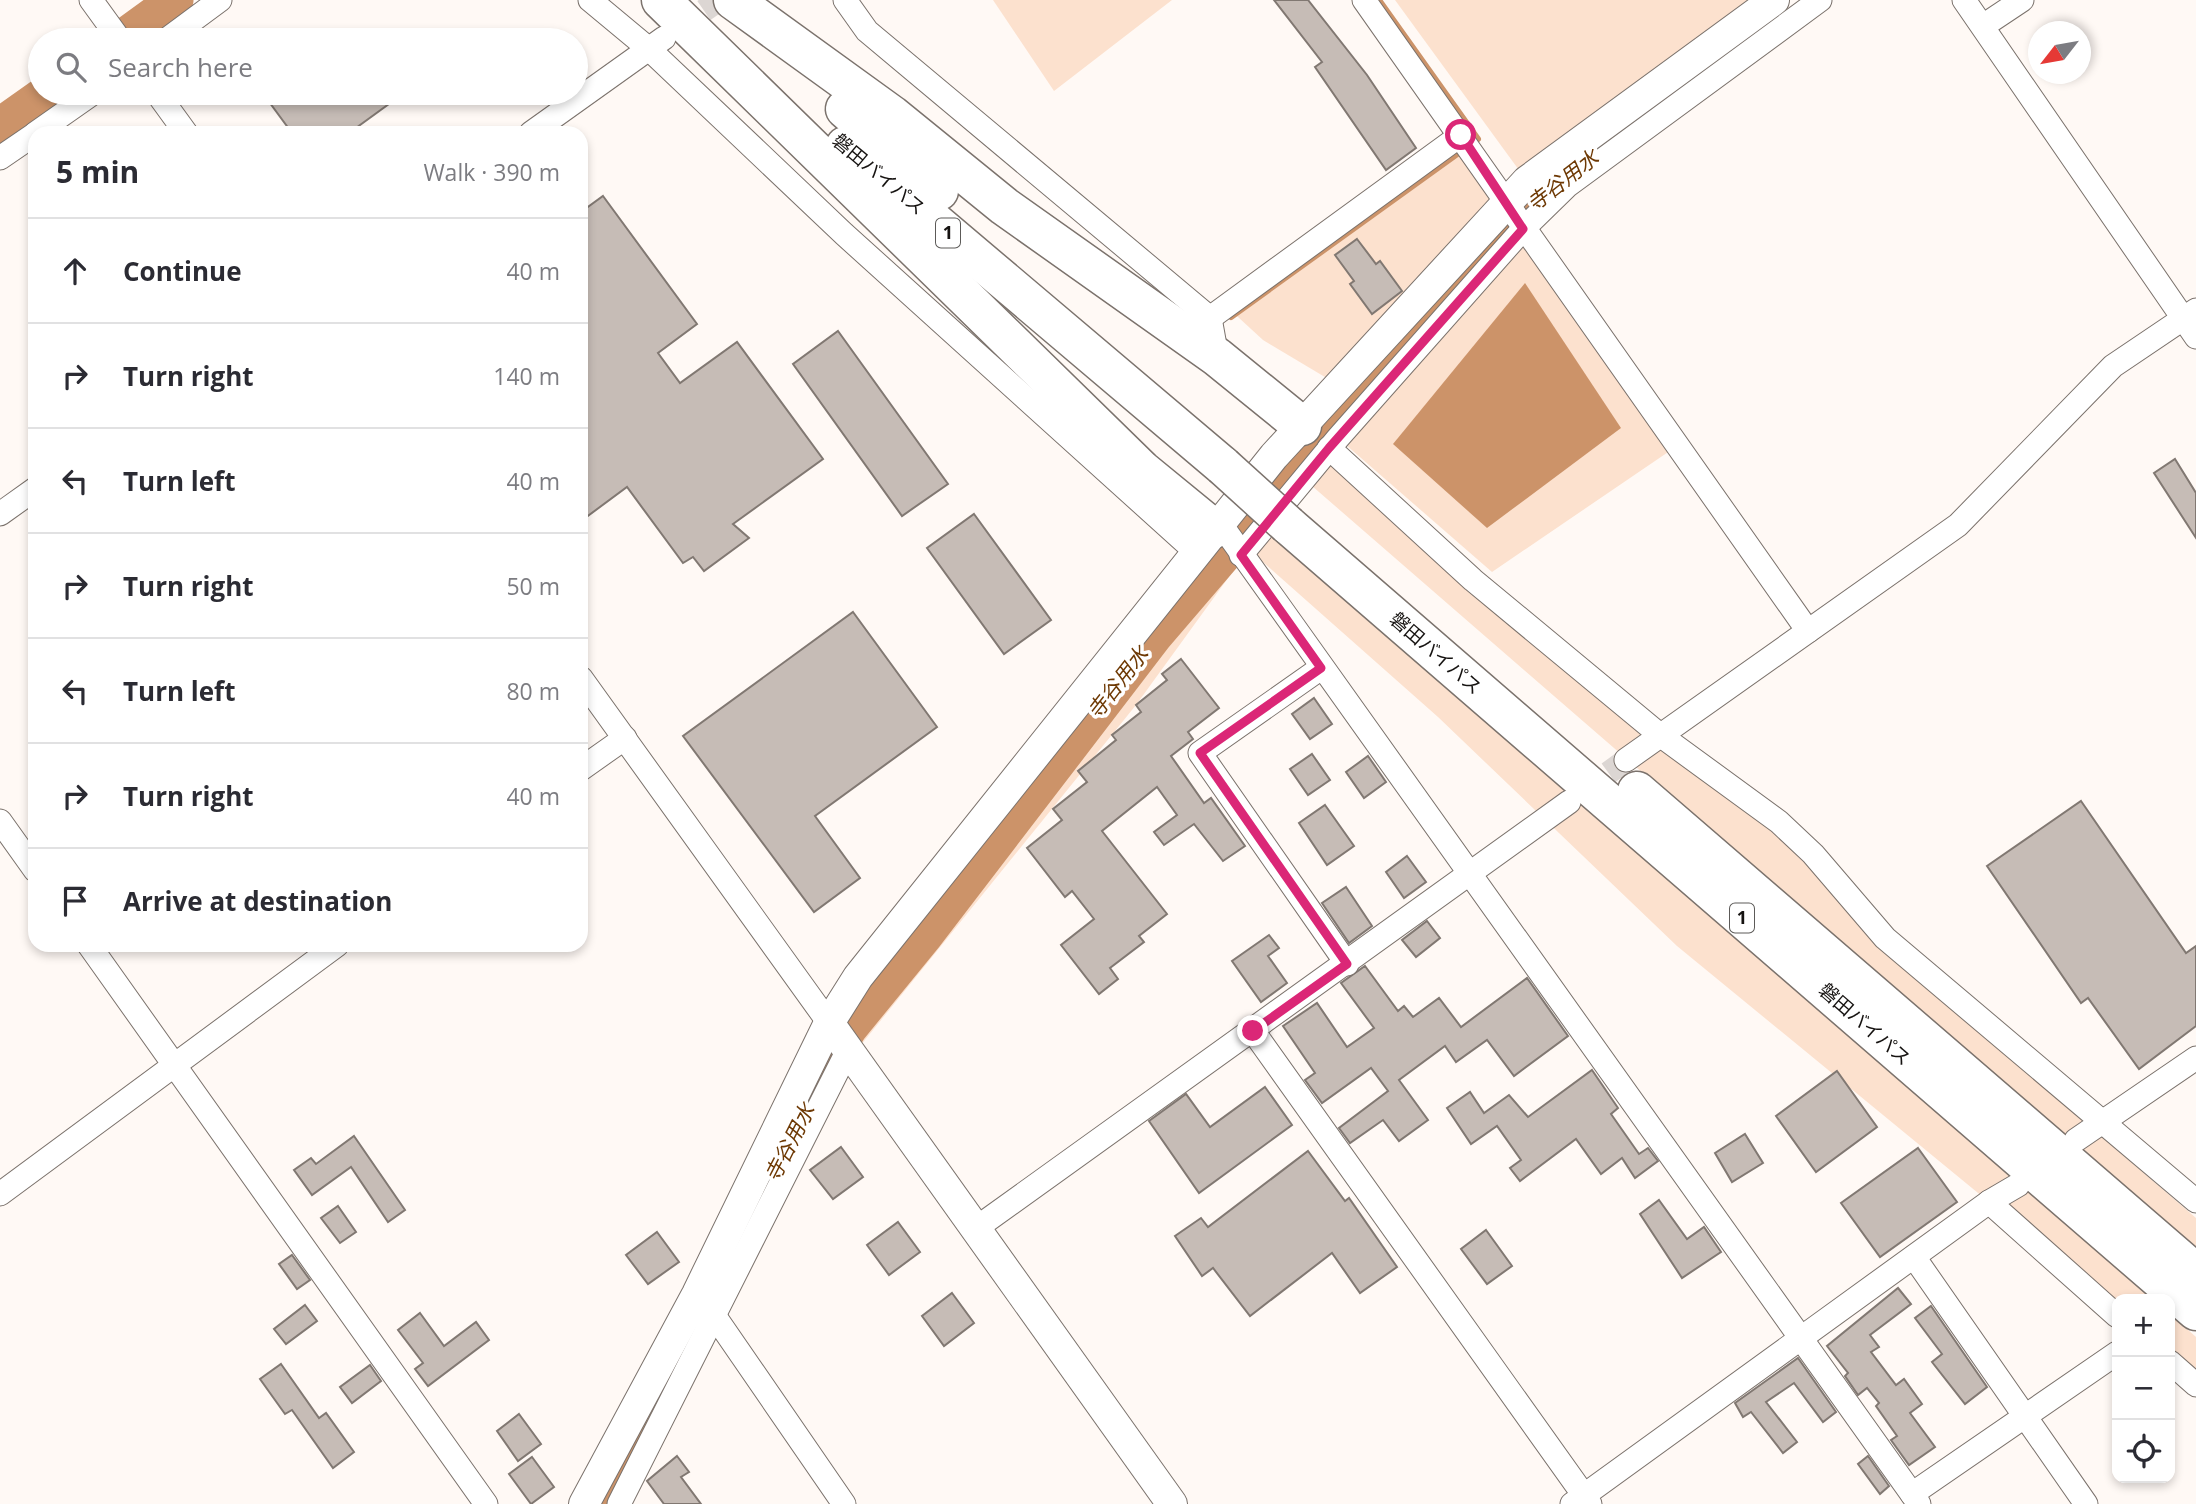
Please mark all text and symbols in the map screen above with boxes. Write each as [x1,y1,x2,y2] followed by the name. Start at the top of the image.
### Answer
[2028,21,2091,84] north arrow
[28,28,588,105] search box
[52,48,90,86] icon: search
[108,49,253,85] text: Search here
[1445,119,1476,150] route start
[827,128,931,220] street label: 磐田バイパス
[1521,142,1606,217] water label: 寺谷用水
[56,151,139,192] text: 5 min
[423,156,560,188] text: Walk · 390 m
[936,218,960,247] road number: 1
[56,252,94,290] icon: ahead
[123,253,242,289] text: Continue
[506,255,560,287] text: 40 m
[56,357,94,395] icon: right
[123,358,254,394] text: Turn right
[493,360,560,392] text: 140 m
[56,462,94,500] icon: left
[123,463,235,499] text: Turn left
[506,465,560,497] text: 40 m
[56,567,94,605] icon: right
[123,568,254,604] text: Turn right
[506,570,560,602] text: 50 m
[1385,606,1487,700] street label: 磐田バイパス
[1080,639,1155,724] water label: 寺谷用水
[56,672,94,710] icon: left
[123,673,235,709] text: Turn left
[506,675,560,707] text: 80 m
[56,777,94,815] icon: right
[123,778,254,814] text: Turn right
[506,780,560,812] text: 40 m
[56,882,94,920] icon: arrive
[123,883,392,919] text: Arrive at destination
[1730,903,1754,932] road number: 1
[1814,977,1916,1071] street label: 磐田バイパス
[1237,1015,1268,1046] route end
[758,1097,822,1186] water label: 寺谷用水
[2112,1294,2175,1483] map controls
[2112,1294,2175,1357] button: +
[2112,1357,2175,1420] button: −
[2112,1420,2175,1483] button: locate

